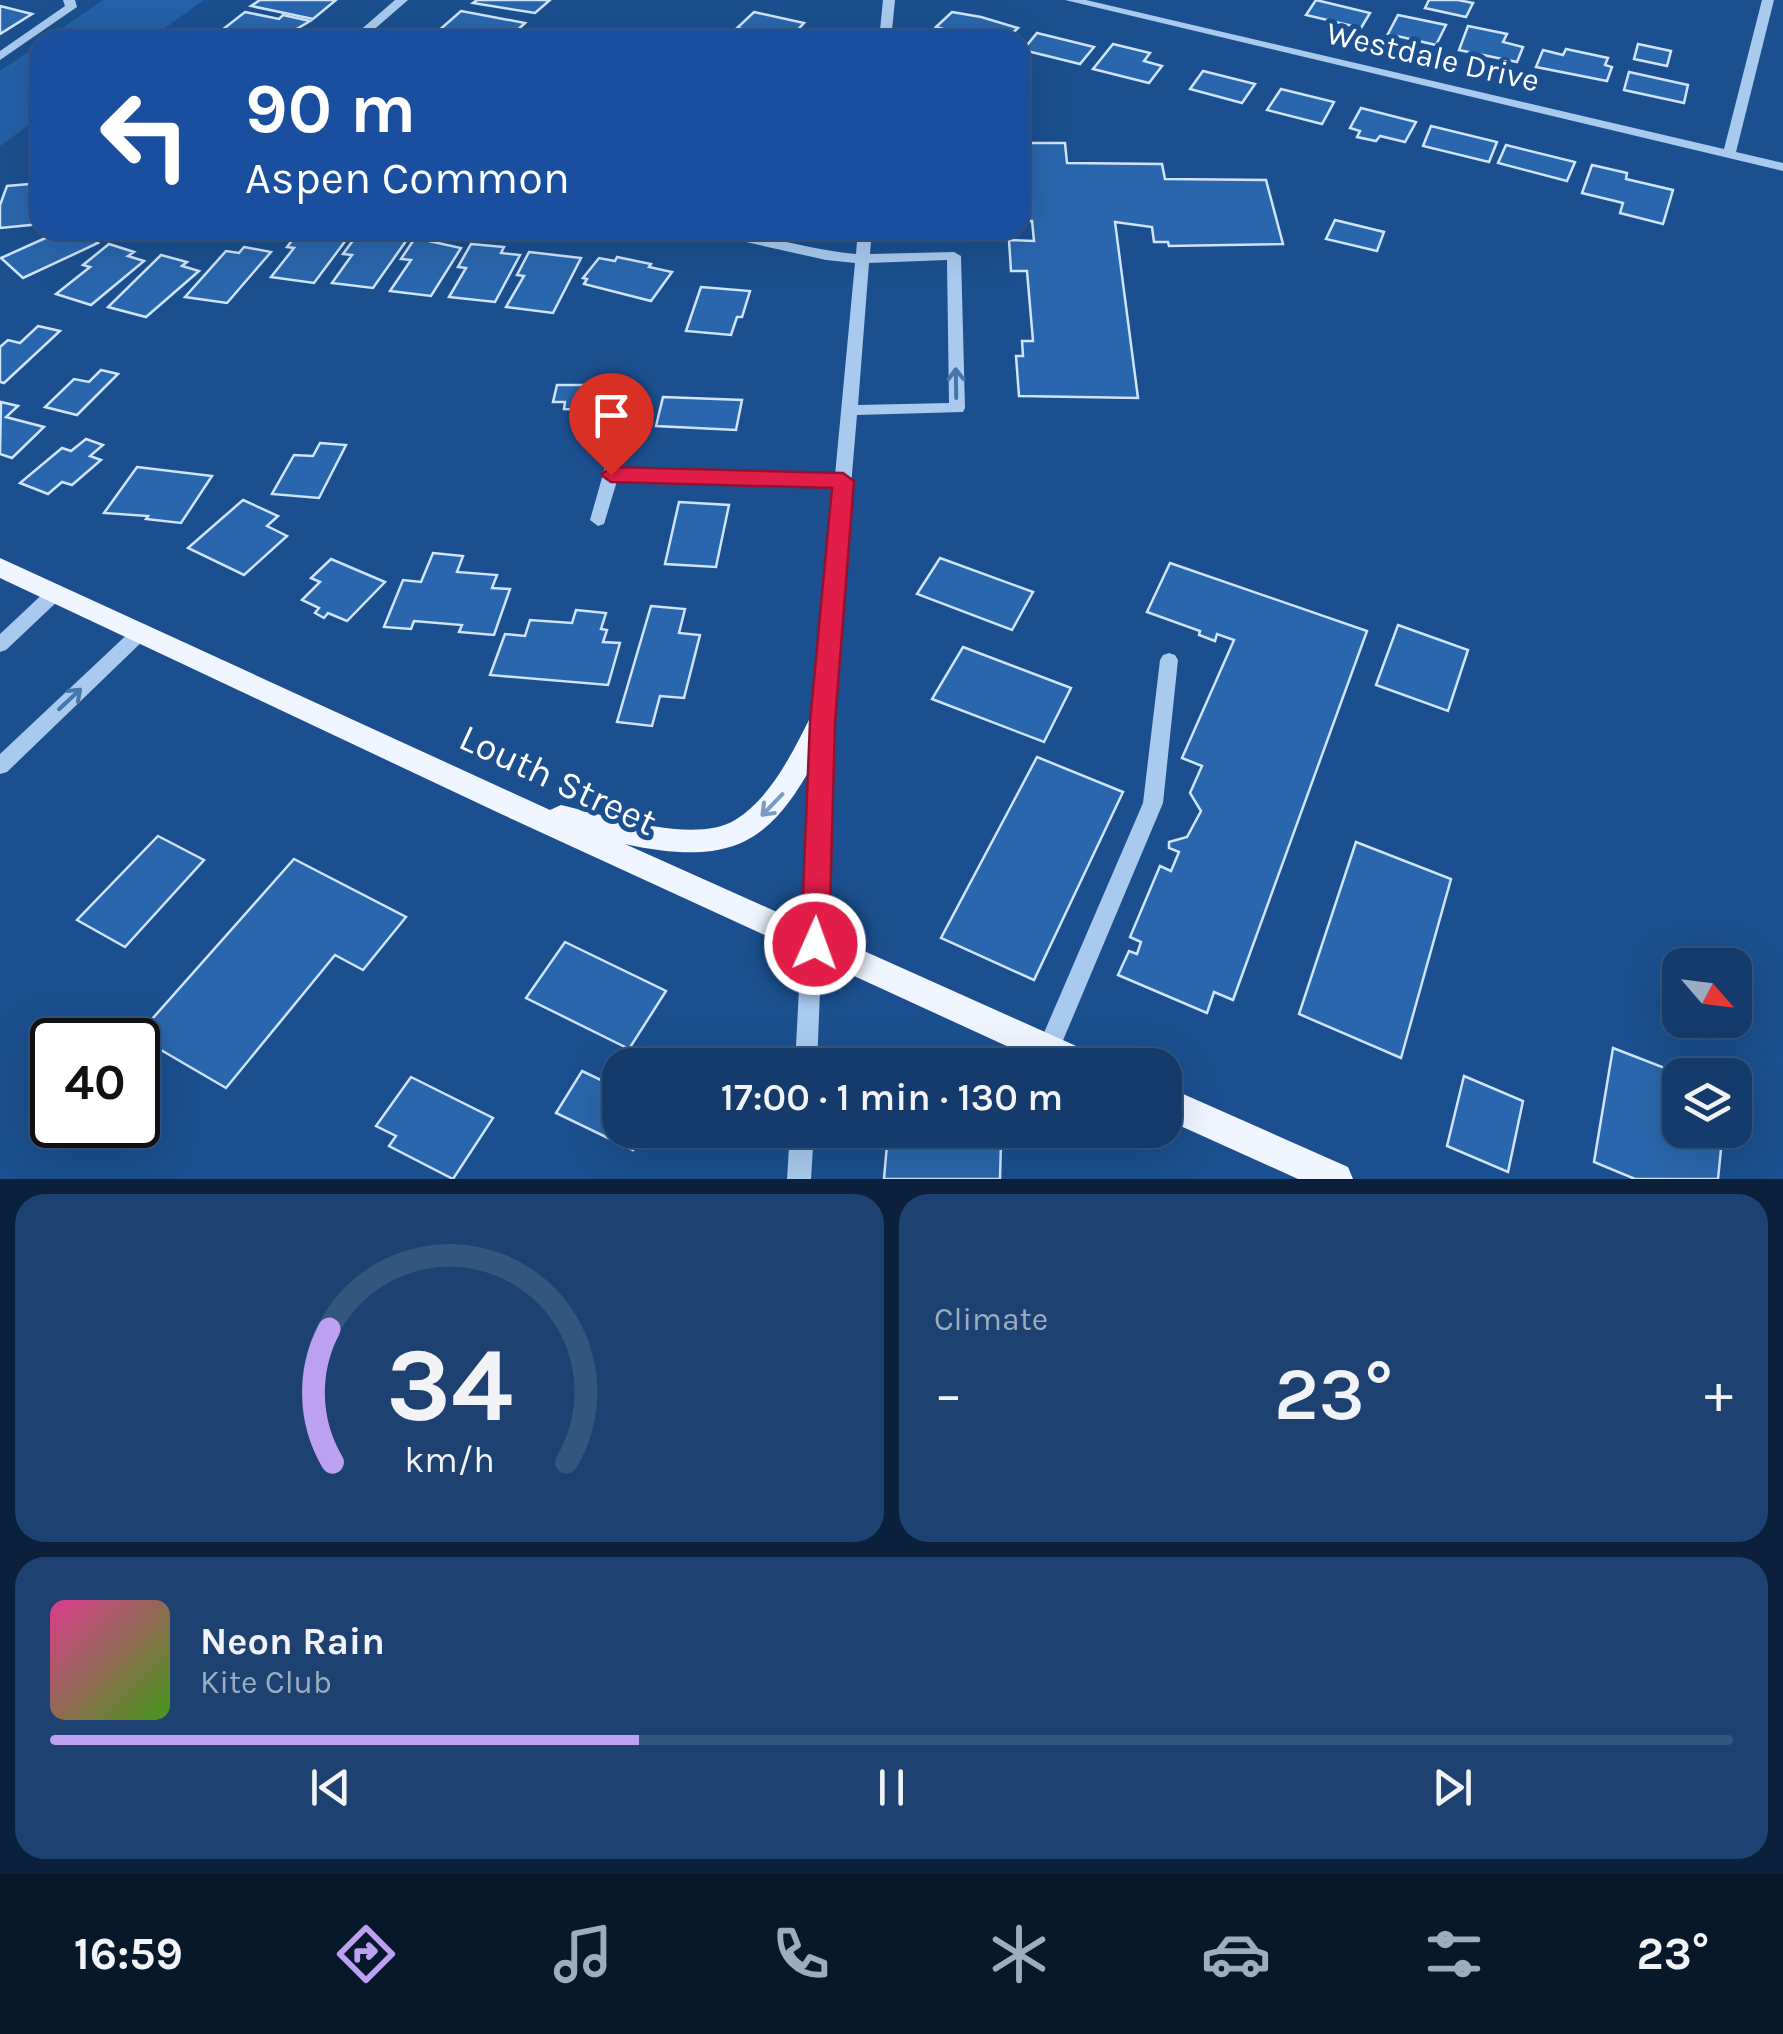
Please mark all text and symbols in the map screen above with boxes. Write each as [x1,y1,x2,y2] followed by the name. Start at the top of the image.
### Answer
[1323,15,1543,99] street label: Westdale Drive
[245,68,416,150] text: 90 m
[80,70,210,200] icon: left
[245,152,570,204] text: Aspen Common
[946,368,966,400] one-way arrow
[569,373,654,476] pin
[584,388,639,443] icon: arrive
[58,687,82,711] one-way arrow
[452,715,664,845] street label: Louth Street
[760,792,784,816] one-way arrow
[763,892,867,996] position arrow
[1662,948,1752,1038] north arrow
[1662,948,1752,1148] map controls
[30,1018,160,1148] speed limit sign: 40
[1662,1058,1752,1148] button: layers
[721,1075,1063,1120] text: 17:00 · 1 min · 130 m
[934,1301,1048,1338] text: Climate
[386,1325,513,1446] text: 34
[1274,1350,1393,1438] text: 23°
[934,1362,963,1426] text: −
[1704,1362,1733,1426] text: +
[404,1439,495,1481] text: km/h
[200,1619,385,1664] text: Neon Rain
[200,1664,332,1701] text: Kite Club
[303,1760,358,1815] icon: previous
[864,1760,919,1815] icon: pause
[1425,1760,1480,1815] icon: next
[331,1919,401,1989] icon: directions
[548,1919,618,1989] icon: music
[766,1919,836,1989] icon: phone
[984,1919,1054,1989] icon: climate
[1201,1919,1271,1989] icon: car
[1419,1919,1489,1989] icon: filters
[74,1928,183,1980] text: 16:59
[1636,1928,1709,1980] text: 23°

